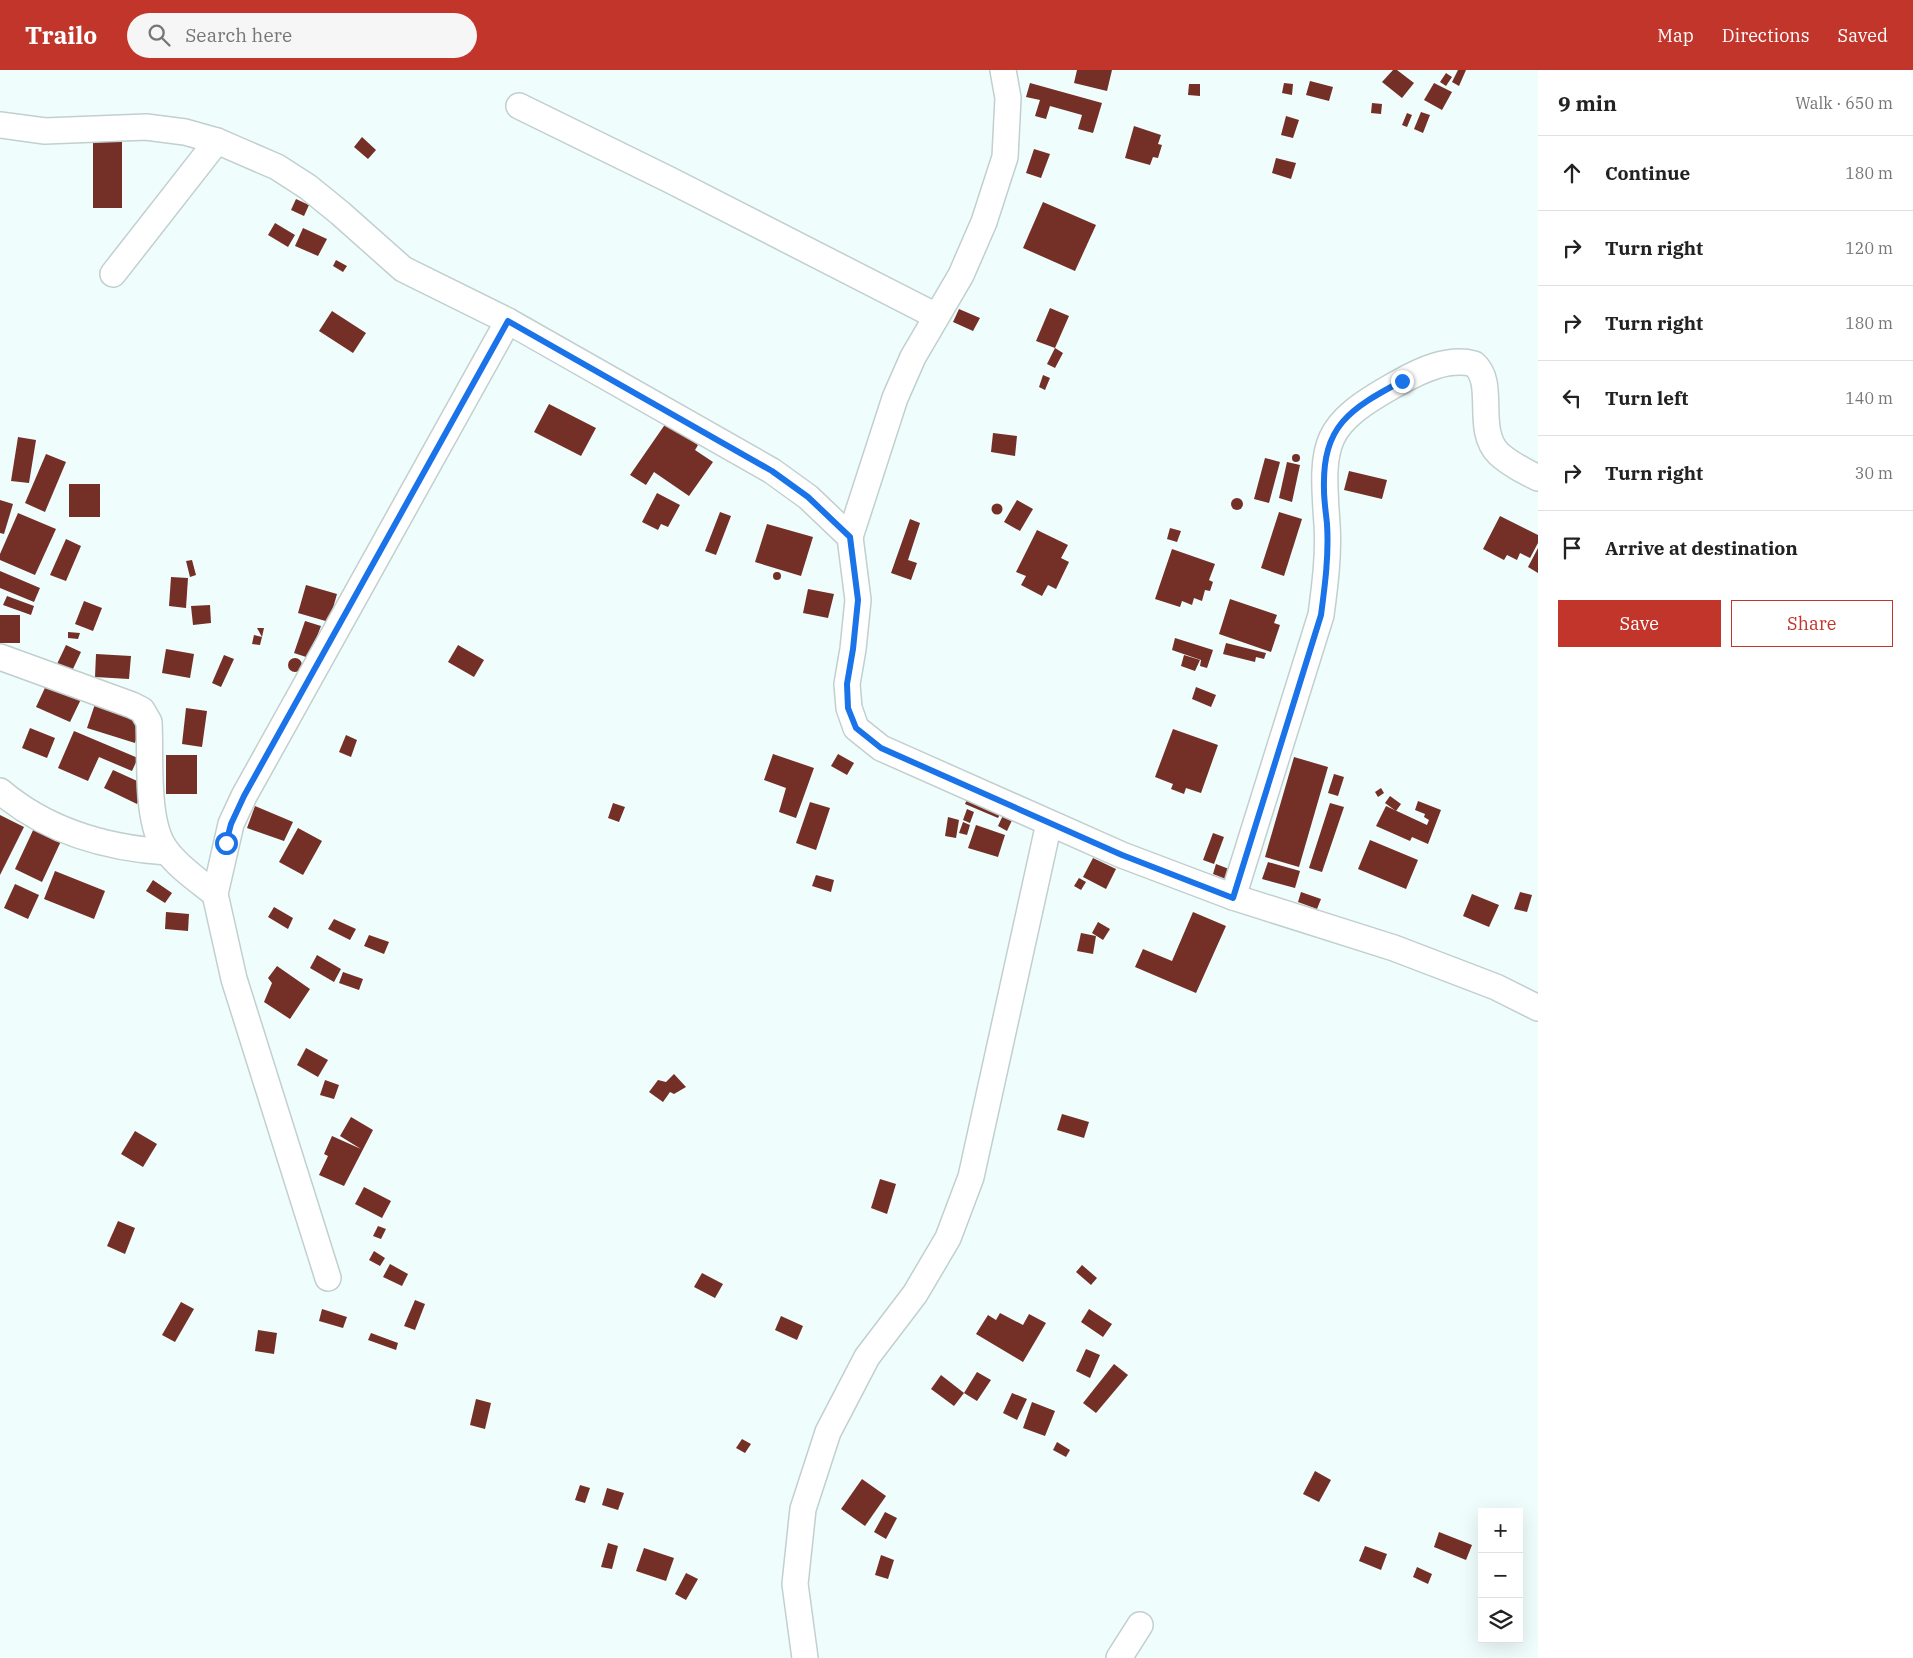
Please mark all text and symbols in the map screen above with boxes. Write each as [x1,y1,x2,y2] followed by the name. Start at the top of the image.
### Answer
[127,13,477,58] search box
[25,19,97,51] text: Trailo
[145,21,173,49] icon: search
[185,23,292,47] text: Search here
[1657,24,1694,47] text: Map
[1722,24,1810,47] text: Directions
[1838,24,1888,47] text: Saved
[1558,89,1617,117] text: 9 min
[1795,93,1893,113] text: Walk · 650 m
[1558,159,1586,187] icon: ahead
[1605,161,1690,185] text: Continue
[1845,163,1893,183] text: 180 m
[1558,234,1586,262] icon: right
[1605,236,1703,260] text: Turn right
[1845,238,1893,258] text: 120 m
[1558,309,1586,337] icon: right
[1605,311,1703,335] text: Turn right
[1845,313,1893,333] text: 180 m
[1391,370,1414,393] route end
[1558,384,1586,412] icon: left
[1605,386,1688,410] text: Turn left
[1845,388,1893,408] text: 140 m
[1558,459,1586,487] icon: right
[1605,461,1703,485] text: Turn right
[1855,463,1893,483] text: 30 m
[1558,534,1586,562] icon: arrive
[1605,536,1798,560] text: Arrive at destination
[1558,600,1721,647] button: Save
[1731,600,1893,647] button: Share
[215,832,238,855] route start
[1478,1508,1523,1643] map controls
[1478,1508,1523,1553] button: +
[1478,1553,1523,1598] button: −
[1478,1598,1523,1643] button: layers

